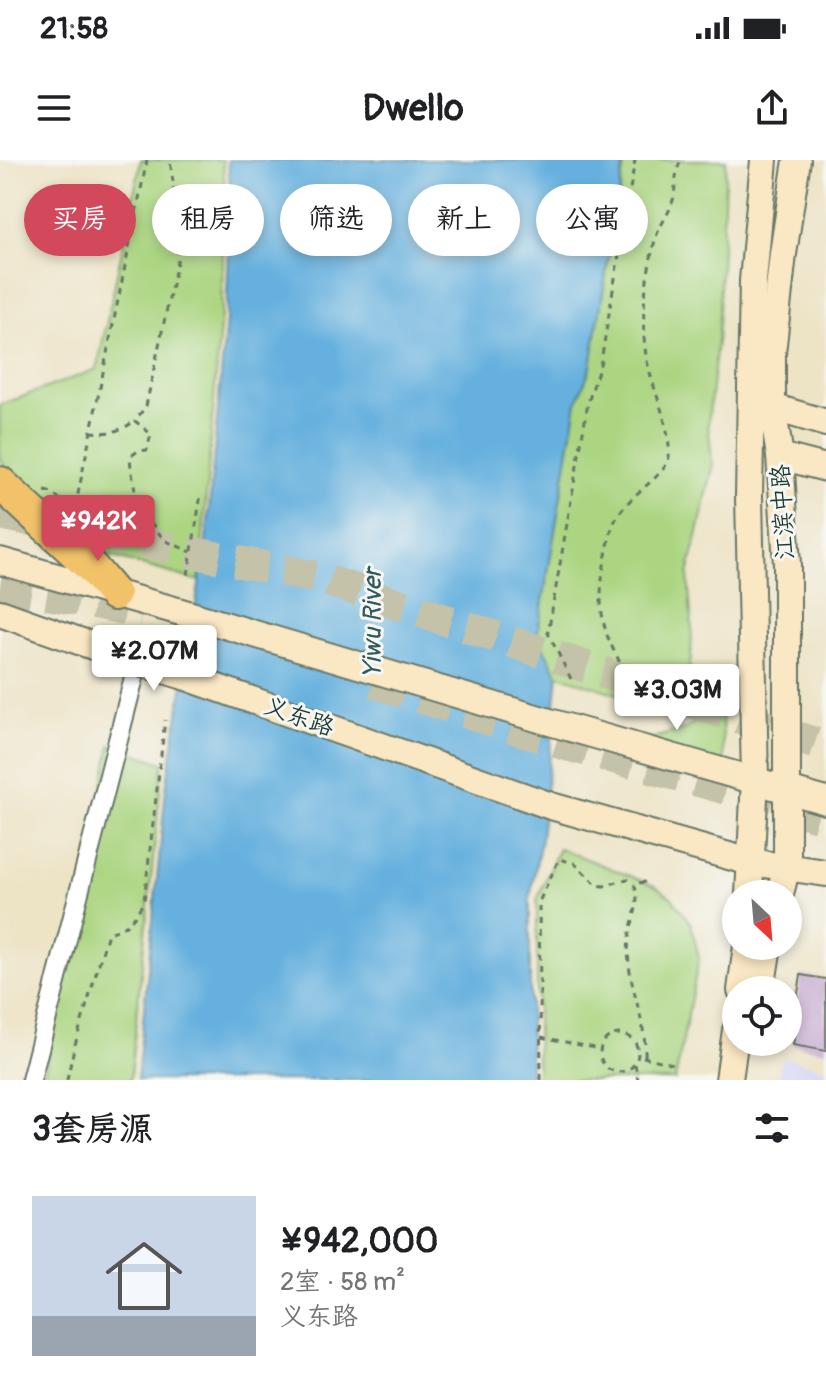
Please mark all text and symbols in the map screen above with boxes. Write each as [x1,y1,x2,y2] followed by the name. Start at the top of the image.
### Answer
[40,10,108,47] text: 21:58
[32,86,76,130] icon: menu
[362,86,464,131] text: Dwello
[750,86,794,130] icon: share
[24,184,136,256] chip: 买房
[152,184,264,256] chip: 租房
[280,184,392,256] chip: 筛选
[408,184,520,256] chip: 新上
[536,184,648,256] chip: 公寓
[766,463,800,561] street label: 江滨中路
[42,495,154,563] pin: ¥942K
[60,505,136,537] text: ¥942K
[357,564,389,678] water label: Yiwu River
[89,625,219,693] pin: ¥2.07M
[110,635,198,667] text: ¥2.07M
[612,664,742,732] pin: ¥3.03M
[632,674,722,706] text: ¥3.03M
[260,692,338,742] street label: 义东路
[722,880,802,960] north arrow
[722,880,802,1056] map controls
[722,976,802,1056] button: locate
[750,1106,794,1150] icon: filters
[32,1108,153,1151] text: 3套房源
[280,1220,438,1263] text: ¥942,000
[96,1228,192,1324] icon: home
[280,1266,405,1298] text: 2室 · 58 m²
[280,1301,358,1333] text: 义东路

